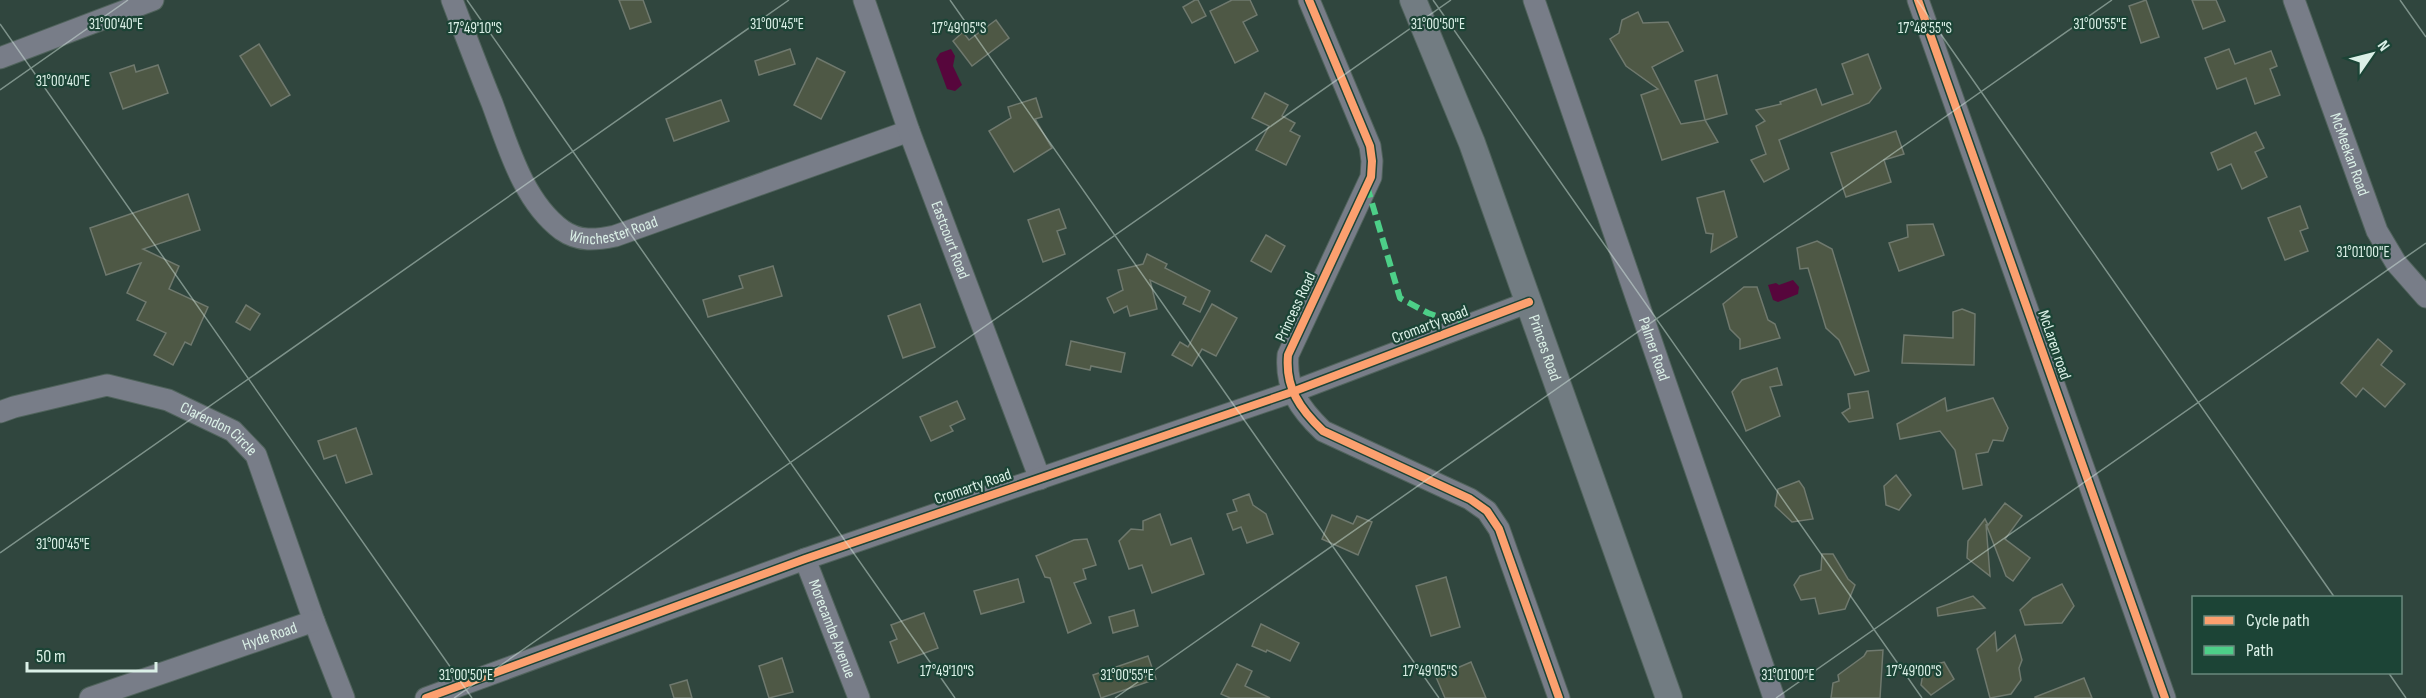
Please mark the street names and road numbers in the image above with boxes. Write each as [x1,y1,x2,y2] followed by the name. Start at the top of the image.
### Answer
[2326,110,2373,198] street label: McMeekan Road
[927,198,973,282] street label: Eastcourt Road
[567,212,660,249] street label: Winchester Road
[1272,269,1320,345] street label: Princess Road
[1389,302,1471,348] street label: Cromarty Road
[2033,308,2075,382] street label: McLaren road
[1524,312,1565,383] street label: Princes Road
[1634,315,1674,383] street label: Palmer Road
[177,398,261,460] street label: Clarendon Circle
[932,465,1014,509] street label: Cromarty Road
[804,577,860,681] street label: Morecambe Avenue
[240,618,300,654] street label: Hyde Road

